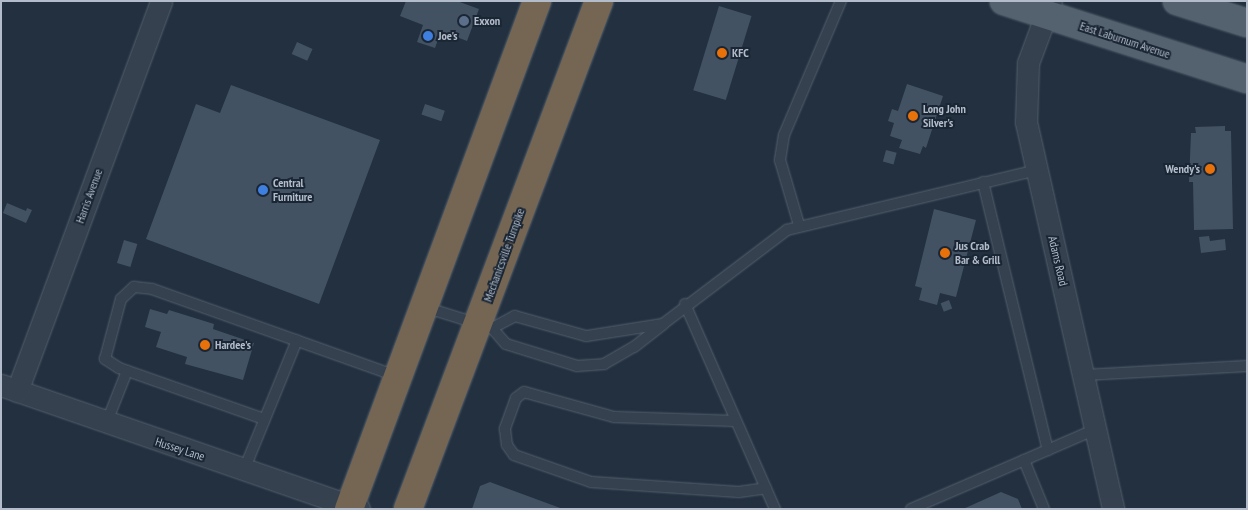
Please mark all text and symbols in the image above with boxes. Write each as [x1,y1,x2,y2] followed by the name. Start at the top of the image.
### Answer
[474,14,500,28] place label: Exxon
[458,15,470,27] marker: Exxon
[1078,19,1172,61] street label: East Laburnum Avenue
[438,29,457,43] place label: Joe's
[422,30,434,42] marker: Joe's
[732,46,749,60] place label: KFC
[716,47,728,59] marker: KFC
[923,102,966,130] place label: Long John Silver's
[907,110,919,122] marker: Long John Silver's
[1165,162,1200,176] place label: Wendy's
[1204,163,1216,175] marker: Wendy's
[72,167,106,225] street label: Harris Avenue
[273,176,312,204] place label: Central Furniture
[257,184,269,196] marker: Central Furniture
[480,206,528,304] street label: Mechanicsville Turnpike
[1045,235,1071,287] street label: Adams Road
[955,239,1000,267] place label: Jus Crab Bar & Grill
[939,247,951,259] marker: Jus Crab Bar & Grill
[215,338,251,352] place label: Hardee's
[199,339,211,351] marker: Hardee's
[153,434,207,464] street label: Hussey Lane

